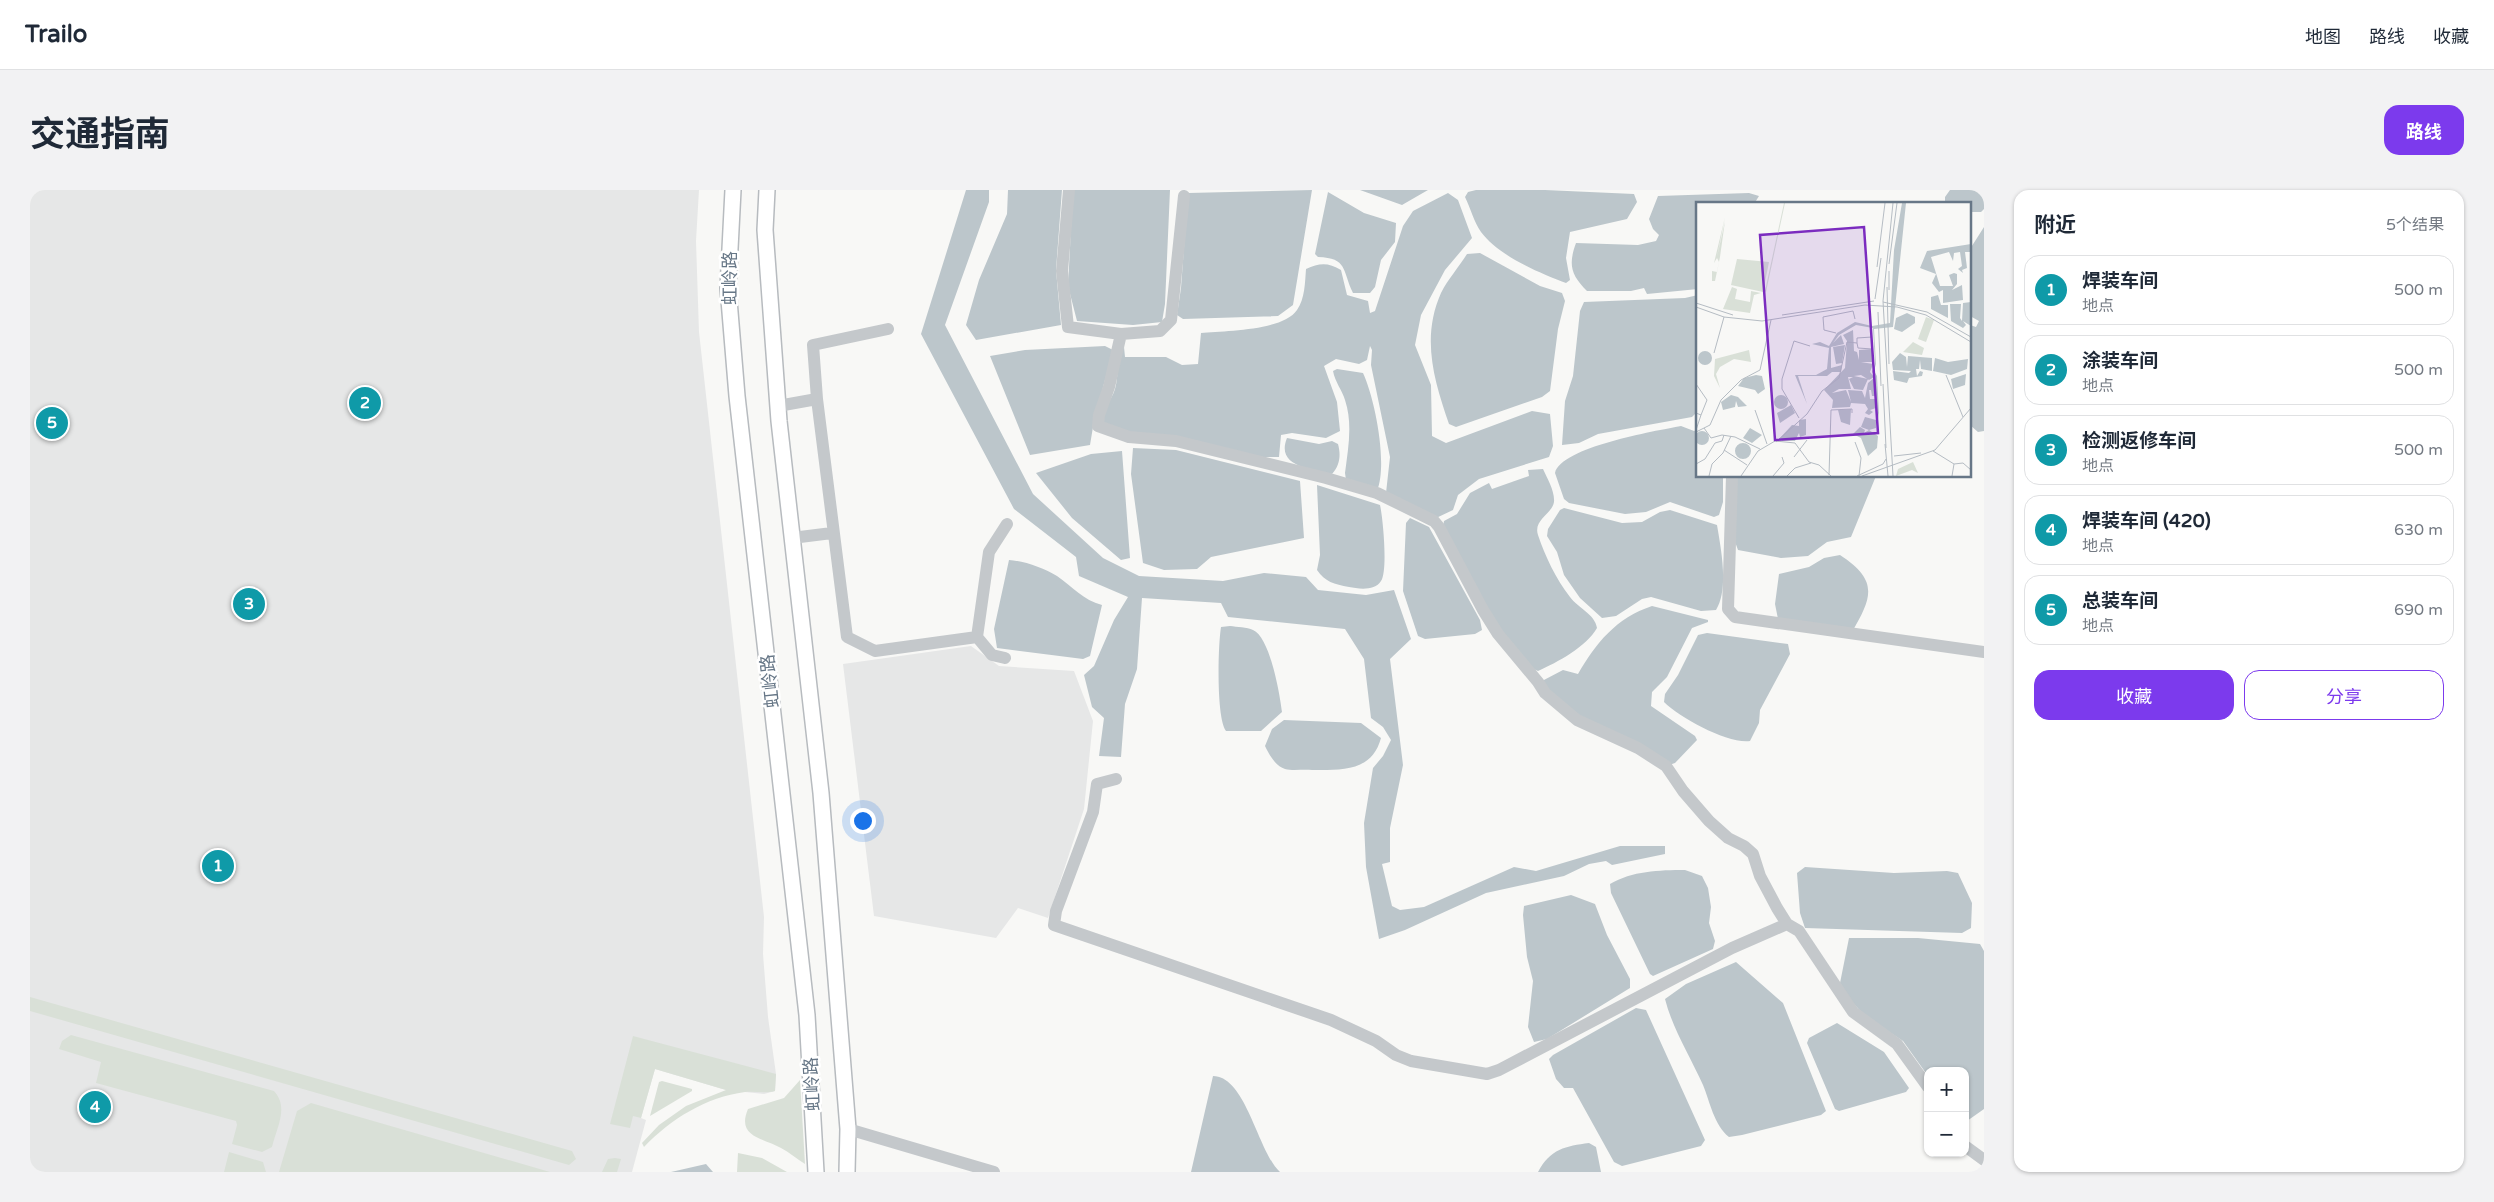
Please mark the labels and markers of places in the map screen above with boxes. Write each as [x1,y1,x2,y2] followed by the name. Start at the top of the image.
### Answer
[349,384,381,422] pin: 2
[36,404,68,442] pin: 5
[233,585,265,623] pin: 3
[202,847,234,885] pin: 1
[79,1088,111,1126] pin: 4

